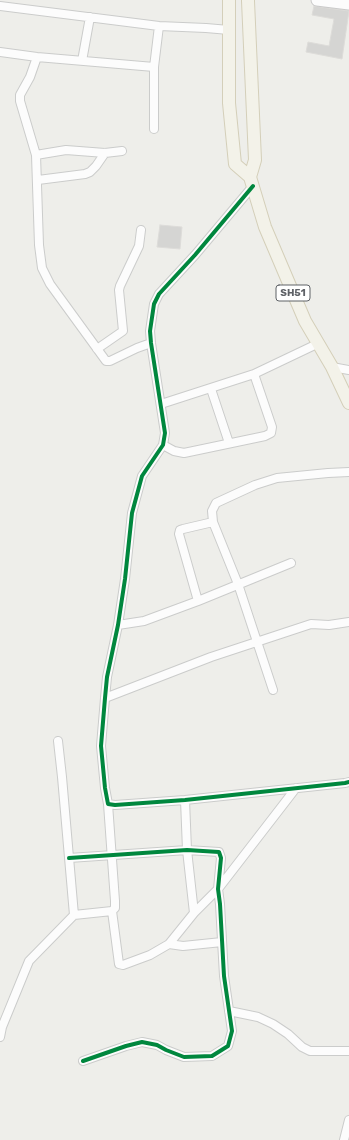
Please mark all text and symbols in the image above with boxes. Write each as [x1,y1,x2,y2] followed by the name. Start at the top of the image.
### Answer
[276,285,310,301] road number: SH51

